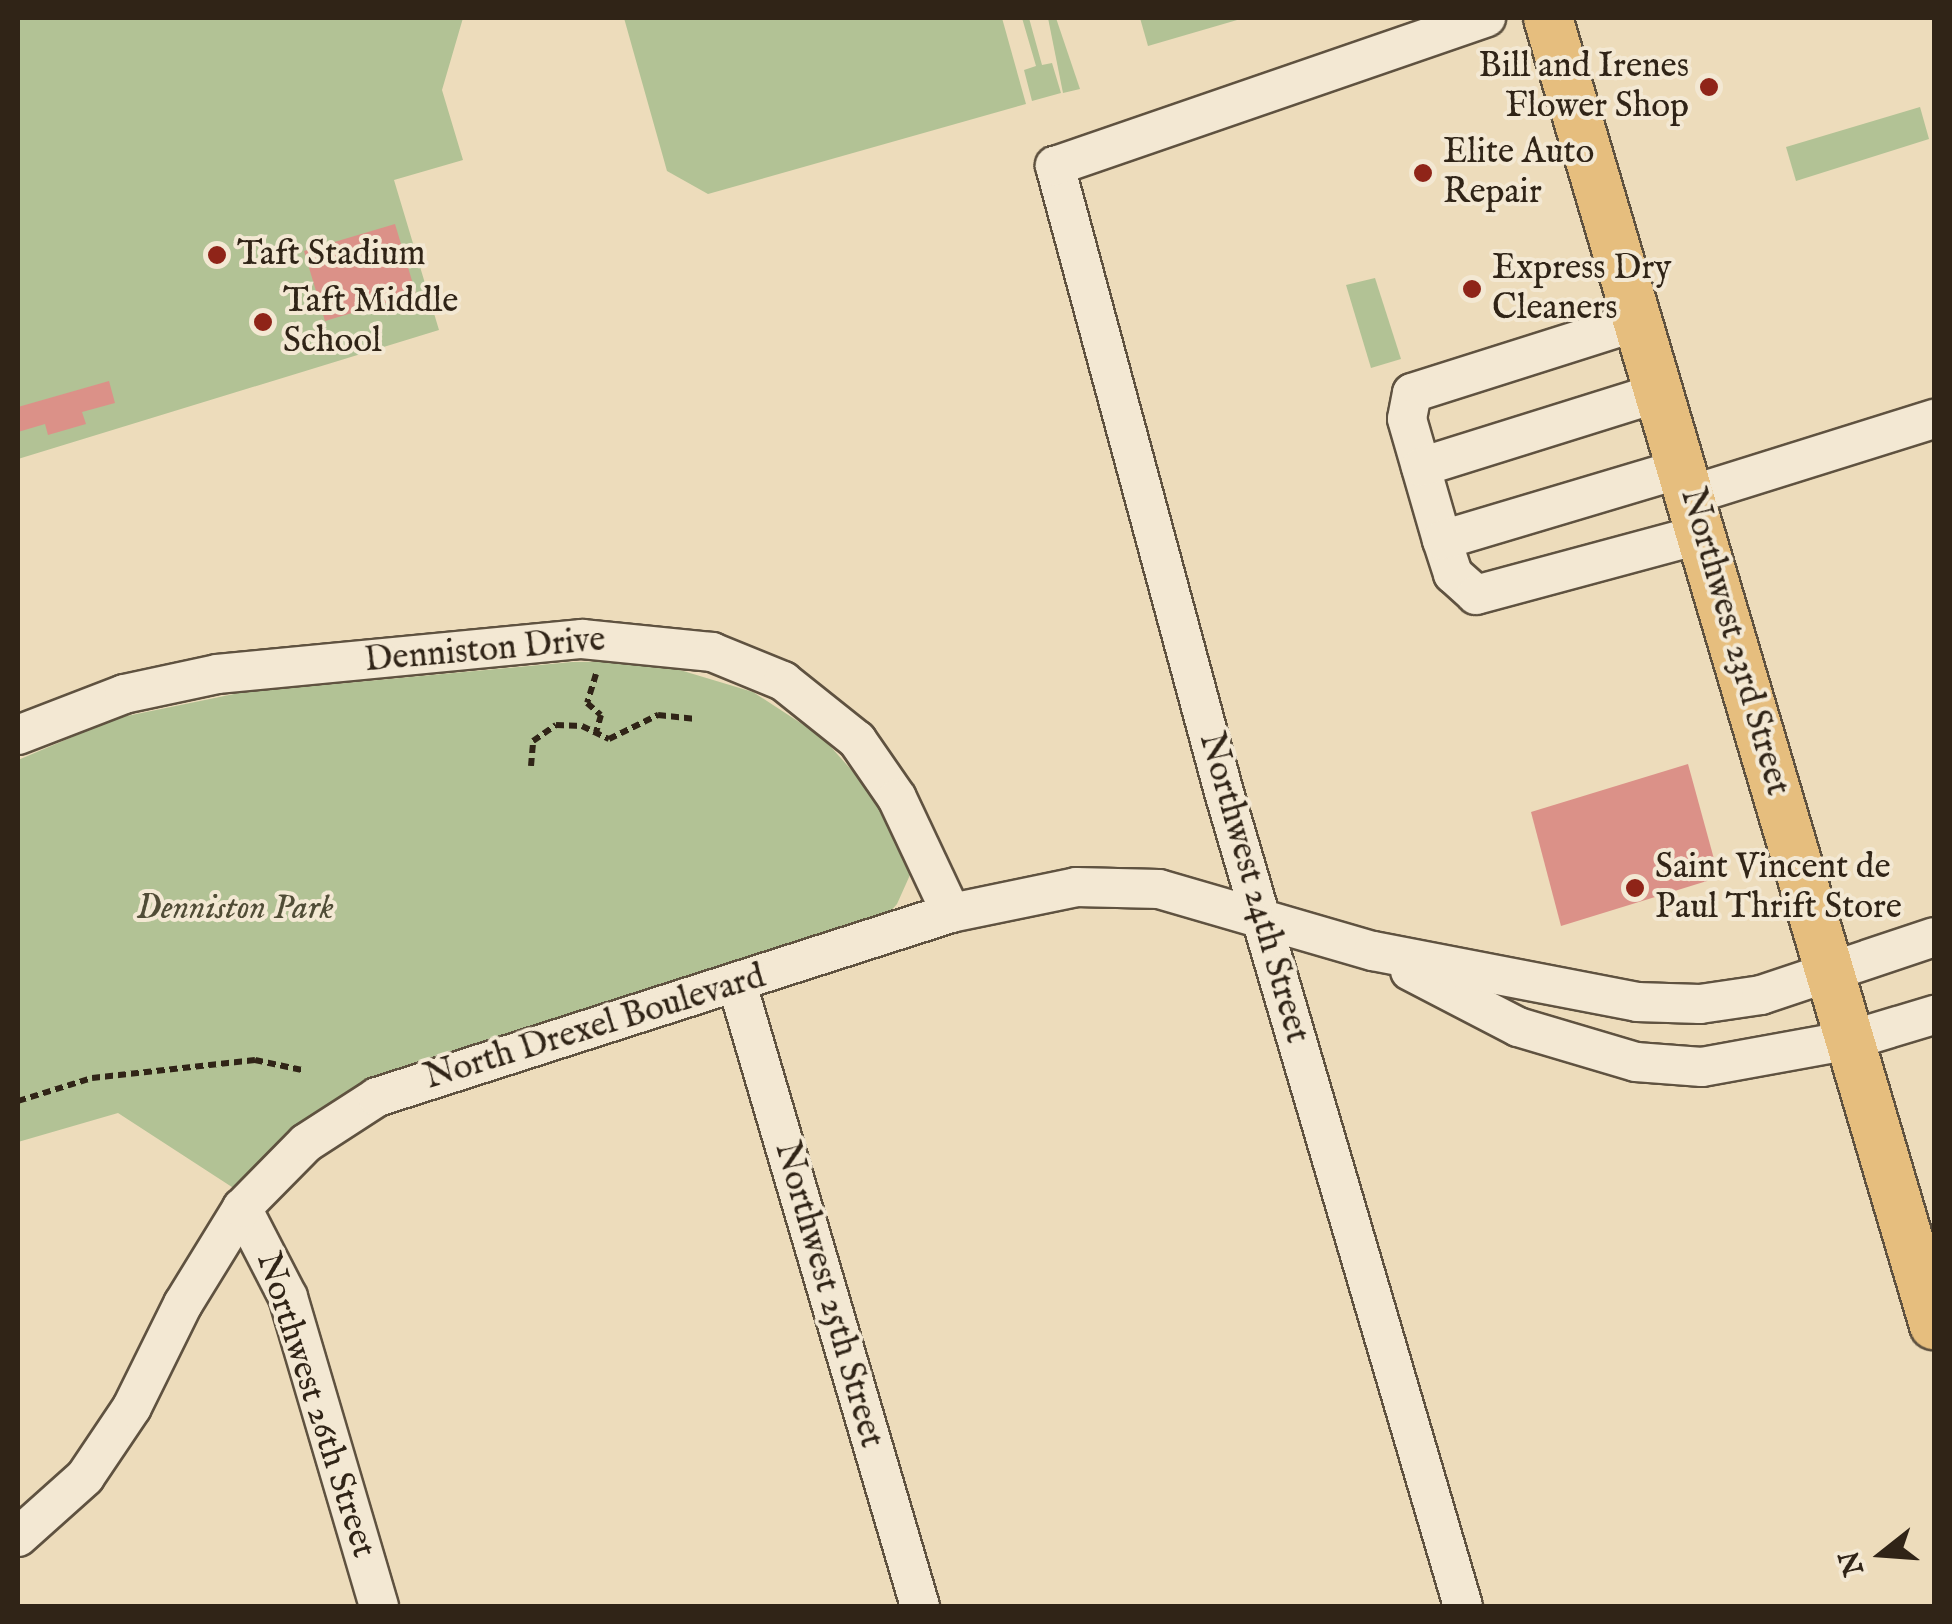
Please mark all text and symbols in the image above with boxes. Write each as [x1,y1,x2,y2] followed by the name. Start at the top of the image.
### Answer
[1479,46,1689,128] place label: Bill and Irenes Flower Shop
[1698,76,1720,98] marker: Bill and Irenes Flower Shop
[1443,132,1594,214] place label: Elite Auto Repair
[1412,162,1434,184] marker: Elite Auto Repair
[237,234,425,276] place label: Taft Stadium
[206,244,228,266] marker: Taft Stadium
[1492,248,1671,330] place label: Express Dry Cleaners
[1461,278,1483,300] marker: Express Dry Cleaners
[283,281,458,363] place label: Taft Middle School
[252,311,274,333] marker: Taft Middle School
[1670,484,1798,800] street label: Northwest 23rd Street
[363,620,607,682] street label: Denniston Drive
[1189,728,1317,1048] street label: Northwest 24th Street
[1655,847,1902,929] place label: Saint Vincent de Paul Thrift Store
[1624,877,1646,899] marker: Saint Vincent de Paul Thrift Store
[136,888,334,930] park label: Denniston Park
[420,956,770,1100] street label: North Drexel Boulevard
[764,1137,892,1453] street label: Northwest 25th Street
[246,1247,384,1563] street label: Northwest 26th Street
[1832,1504,1932,1604] north arrow
[1833,1546,1873,1580] text: N

